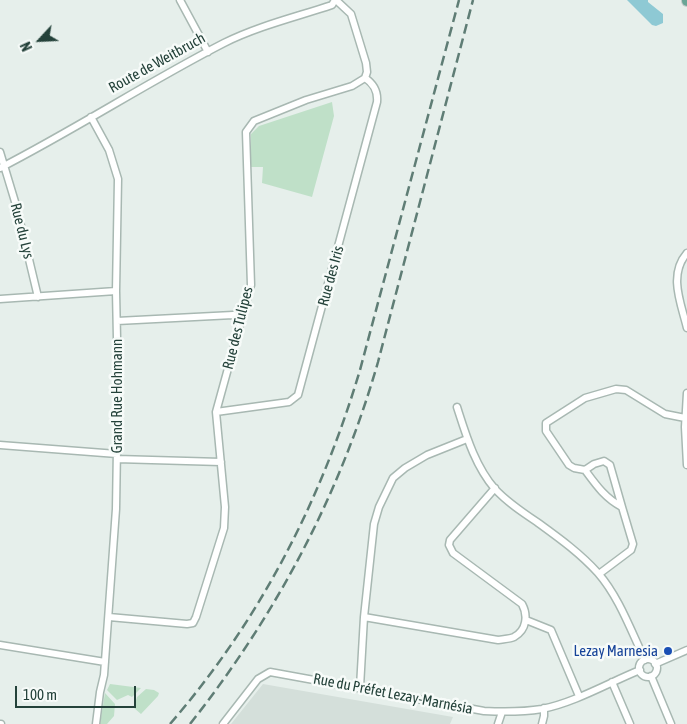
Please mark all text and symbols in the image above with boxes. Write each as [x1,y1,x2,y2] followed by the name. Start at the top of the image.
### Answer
[15,15,65,65] north arrow
[106,29,208,97] street label: Route de Weitbruch
[17,39,35,53] text: N
[6,201,38,261] street label: Rue du Lys
[314,244,348,308] street label: Rue des Iris
[219,285,257,371] street label: Rue des Tulipes
[108,339,126,453] street label: Grand Rue Hohmann
[574,642,658,660] place label: Lezay Marnesia
[662,645,674,657] marker: Lezay Marnesia
[312,670,474,718] street label: Rue du Préfet Lezay-Marnésia
[18,676,139,708] scale bar
[23,686,57,703] text: 100 m

